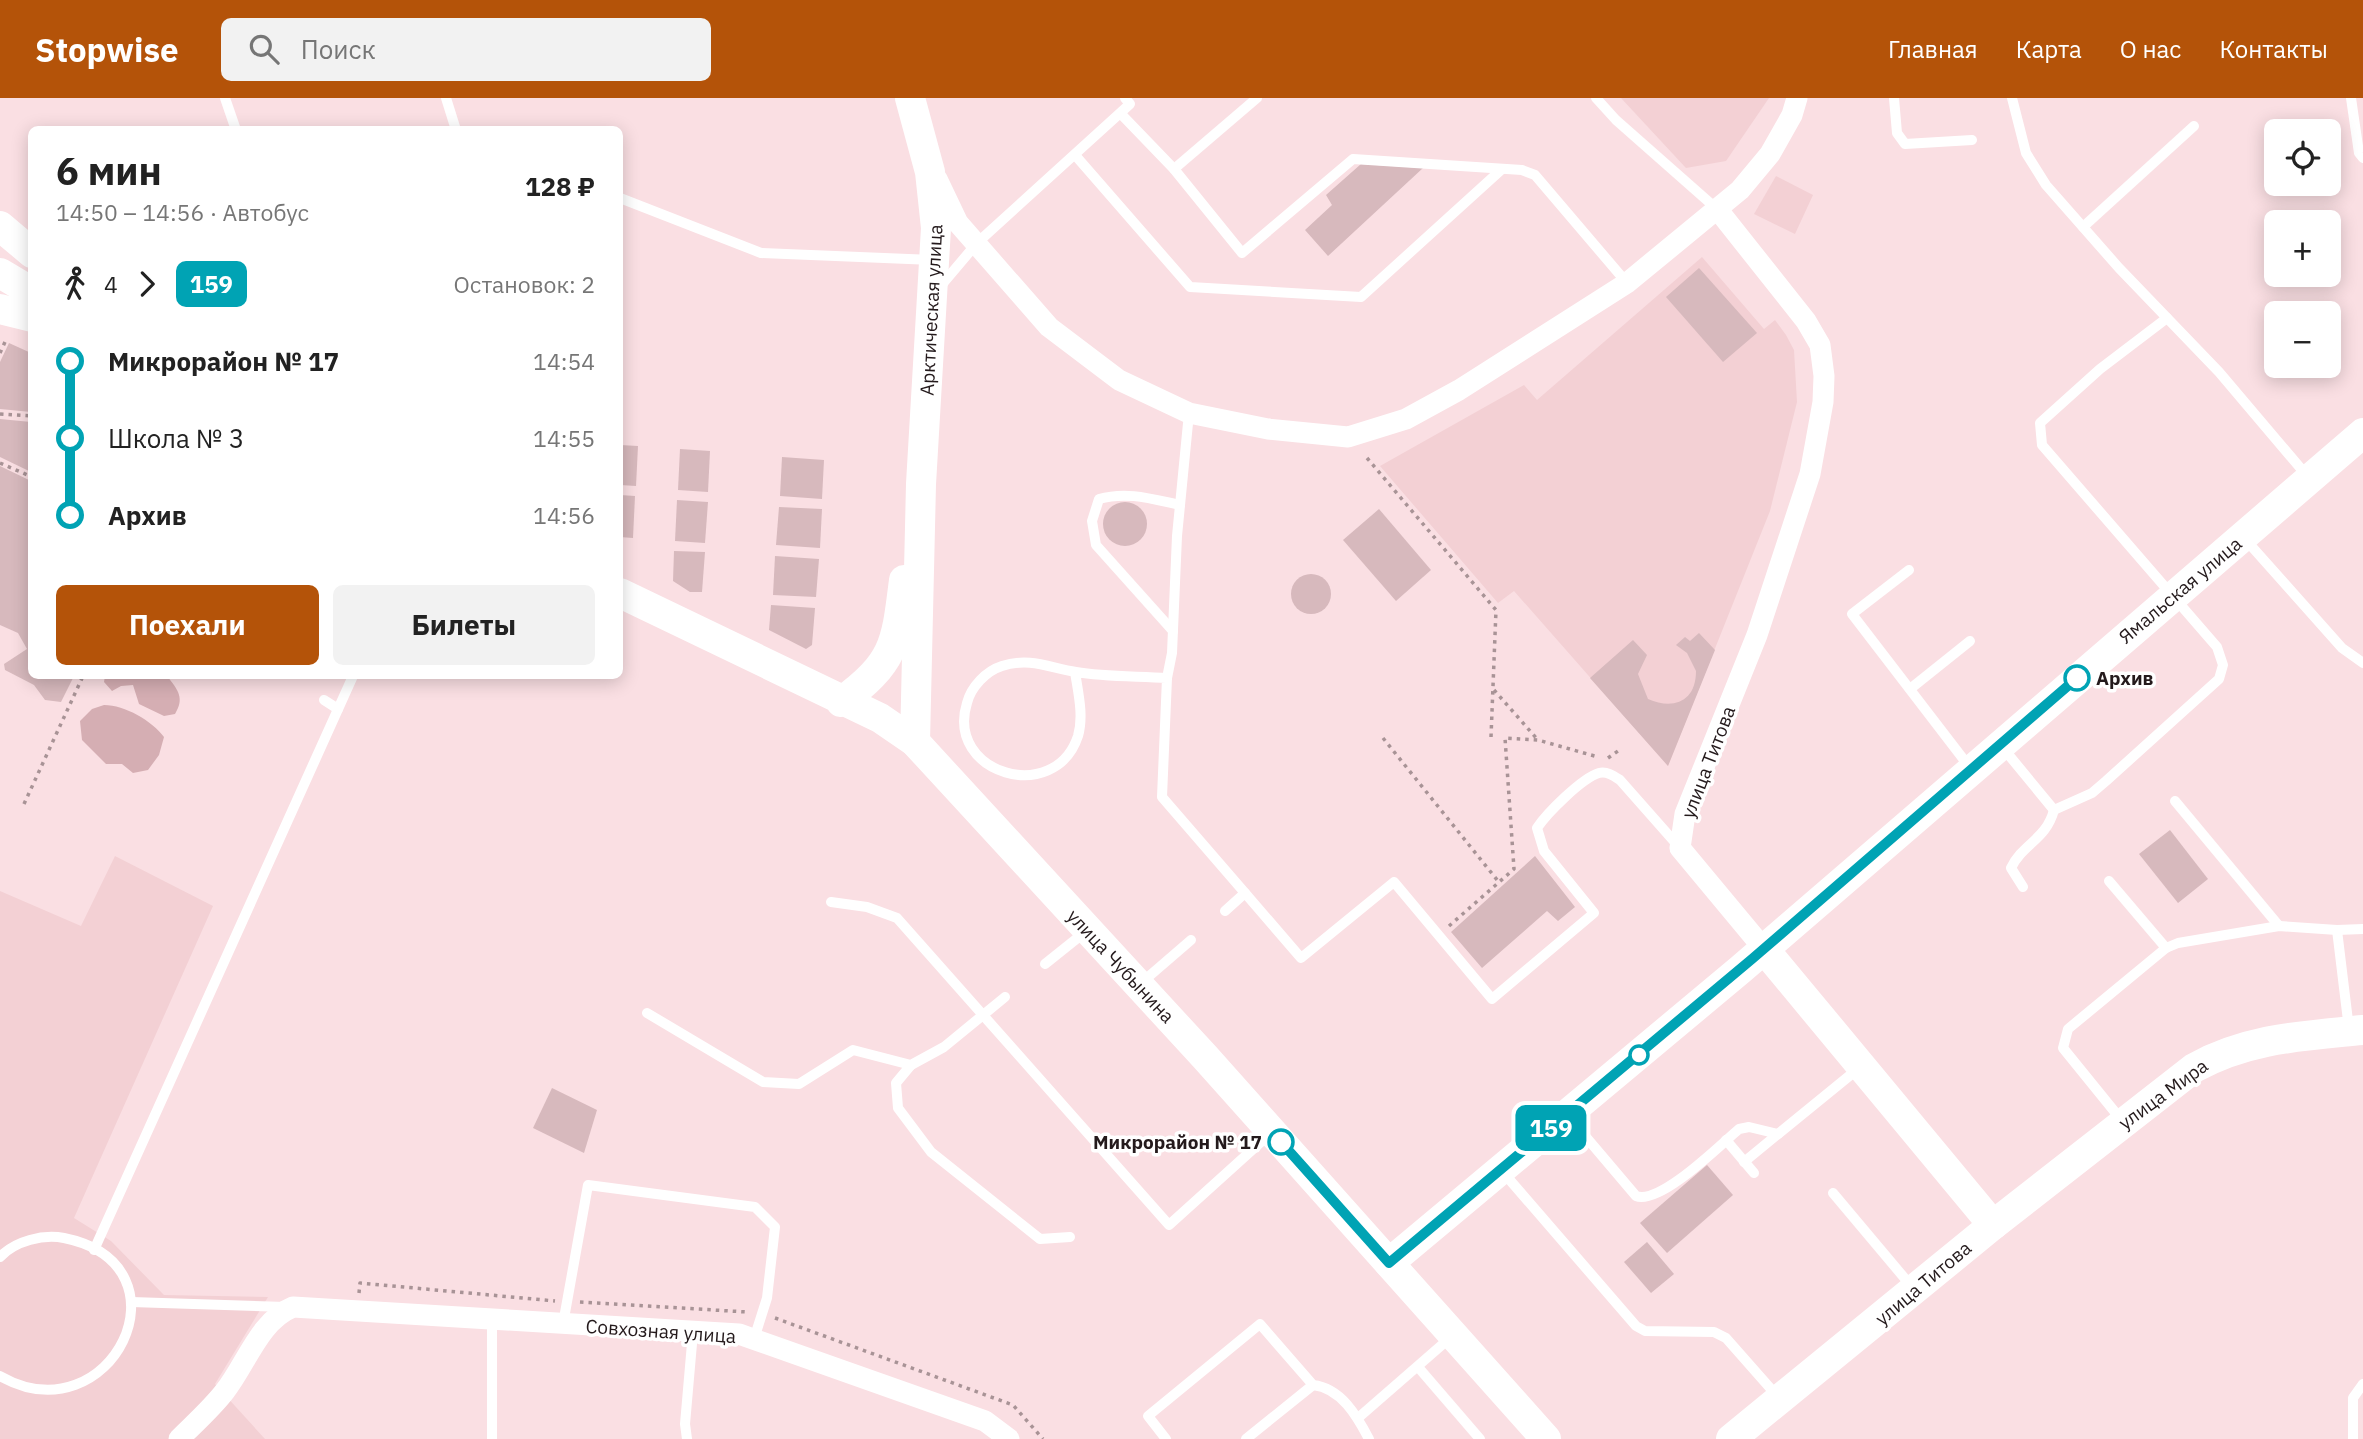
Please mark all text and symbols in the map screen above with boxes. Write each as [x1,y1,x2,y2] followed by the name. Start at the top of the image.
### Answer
[221,18,711,81] search box
[35,28,179,71] text: Stopwise
[245,30,283,68] icon: search
[301,32,376,66] text: Поиск
[1888,33,1978,65] text: Главная
[2016,33,2082,65] text: Карта
[2120,33,2181,65] text: О нас
[2219,33,2328,65] text: Контакты
[2264,119,2341,378] map controls
[2264,119,2341,196] button: locate
[56,146,162,195] text: 6 мин
[525,169,595,203] text: 128 ₽
[56,197,309,227] text: 14:50 – 14:56 · Автобус
[2264,210,2341,287] button: +
[915,224,947,396] street label: Арктическая улица
[56,265,94,303] icon: walk
[128,265,166,303] icon: forward
[190,268,233,300] text: 159
[104,269,118,299] text: 4
[454,269,595,299] text: Остановок: 2
[2264,301,2341,378] button: −
[108,344,339,378] text: Микрорайон № 17
[533,346,595,376] text: 14:54
[108,421,244,455] text: Школа № 3
[533,423,595,453] text: 14:55
[108,498,187,532] text: Архив
[533,500,595,530] text: 14:56
[2113,531,2247,649] street label: Ямальская улица
[56,585,319,665] button: Поехали
[333,585,595,665] button: Билеты
[2064,665,2090,691] marker: Архив
[2096,666,2154,690] place label: Архив
[1676,702,1740,822] street label: улица Титова
[1062,904,1180,1028] street label: улица Чубынина
[1629,1045,1649,1065] unlabelled marker
[2114,1053,2212,1135] street label: улица Мира
[1511,1105,1591,1151] line badge: 159
[1529,1112,1573,1144] text: 159
[1268,1129,1294,1155] marker: Микрорайон № 17
[1093,1130,1262,1154] place label: Микрорайон № 17
[1870,1236,1976,1330] street label: улица Титова
[585,1314,737,1348] street label: Совхозная улица

